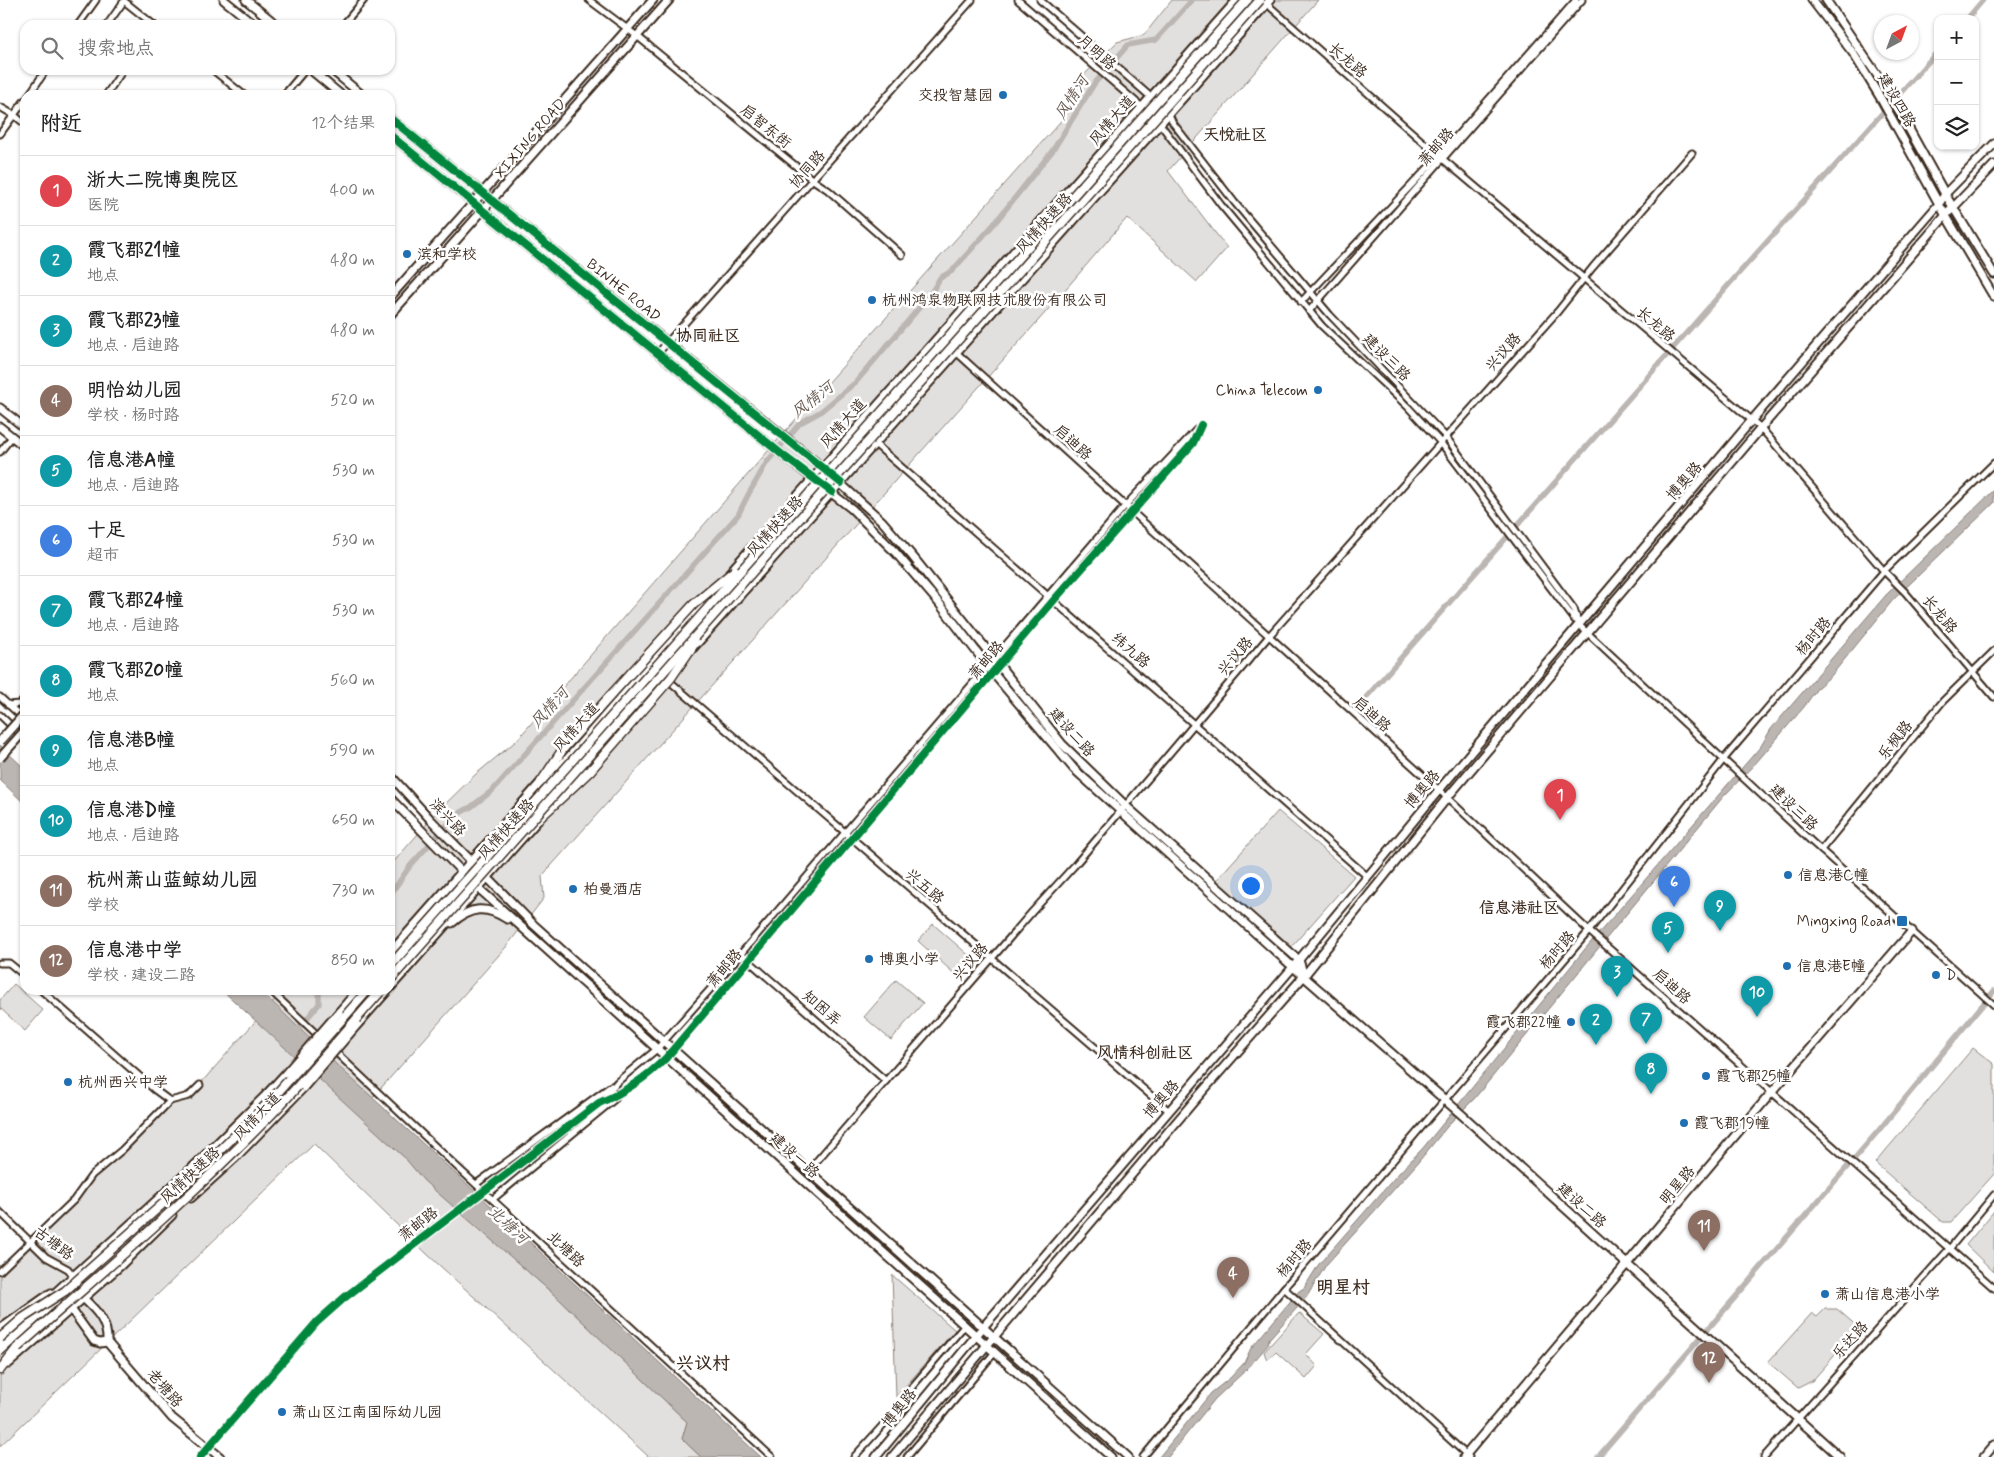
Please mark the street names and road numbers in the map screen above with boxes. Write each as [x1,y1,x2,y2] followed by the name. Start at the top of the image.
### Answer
[1073,30,1120,75] street label: 月明路
[1324,38,1371,83] street label: 长龙路
[1872,70,1920,131] street label: 建设四路
[1086,91,1140,150] street label: 风情大道
[491,95,571,183] street label: XIXING ROAD
[736,100,795,153] street label: 启智东街
[1414,124,1459,171] street label: 萧邮路
[785,146,830,193] street label: 协同路
[1012,189,1077,258] street label: 风情快速路
[582,255,665,327] street label: BINHE ROAD
[1632,303,1679,347] street label: 长龙路
[1358,329,1415,386] street label: 建设三路
[1481,329,1526,376] street label: 兴议路
[816,395,871,453] street label: 风情大道
[1049,420,1096,465] street label: 启迪路
[1662,458,1707,505] street label: 博奥路
[743,492,808,561] street label: 风情快速路
[1917,591,1961,638] street label: 长龙路
[1792,613,1836,660] street label: 杨时路
[1107,628,1154,673] street label: 纬九路
[1214,633,1258,680] street label: 兴议路
[965,637,1009,684] street label: 萧邮路
[1348,692,1395,737] street label: 启迪路
[549,699,604,757] street label: 风情大道
[1044,704,1099,762] street label: 建设二路
[1874,717,1918,764] street label: 乐枫路
[1401,766,1445,813] street label: 博奥路
[1765,780,1822,836] street label: 建设三路
[425,794,470,841] street label: 滨兴路
[474,795,539,864] street label: 风情快速路
[901,865,948,909] street label: 兴五路
[1535,927,1580,974] street label: 杨时路
[948,939,993,986] street label: 兴议路
[703,945,747,992] street label: 萧邮路
[1648,964,1695,1009] street label: 启迪路
[798,986,845,1031] street label: 知困弄
[1139,1076,1184,1123] street label: 博奥路
[230,1088,286,1145] street label: 风情大道
[765,1128,823,1183] street label: 建设一路
[156,1143,225,1209] street label: 风情快速路
[1656,1162,1700,1209] street label: 明星路
[1552,1178,1610,1233] street label: 建设二路
[395,1203,443,1247] street label: 萧邮路
[29,1222,77,1265] street label: 古塘路
[542,1227,589,1272] street label: 北塘路
[1273,1235,1317,1282] street label: 杨时路
[1828,1317,1873,1364] street label: 乐达路
[142,1365,187,1412] street label: 老塘路
[878,1385,922,1432] street label: 博奥路

